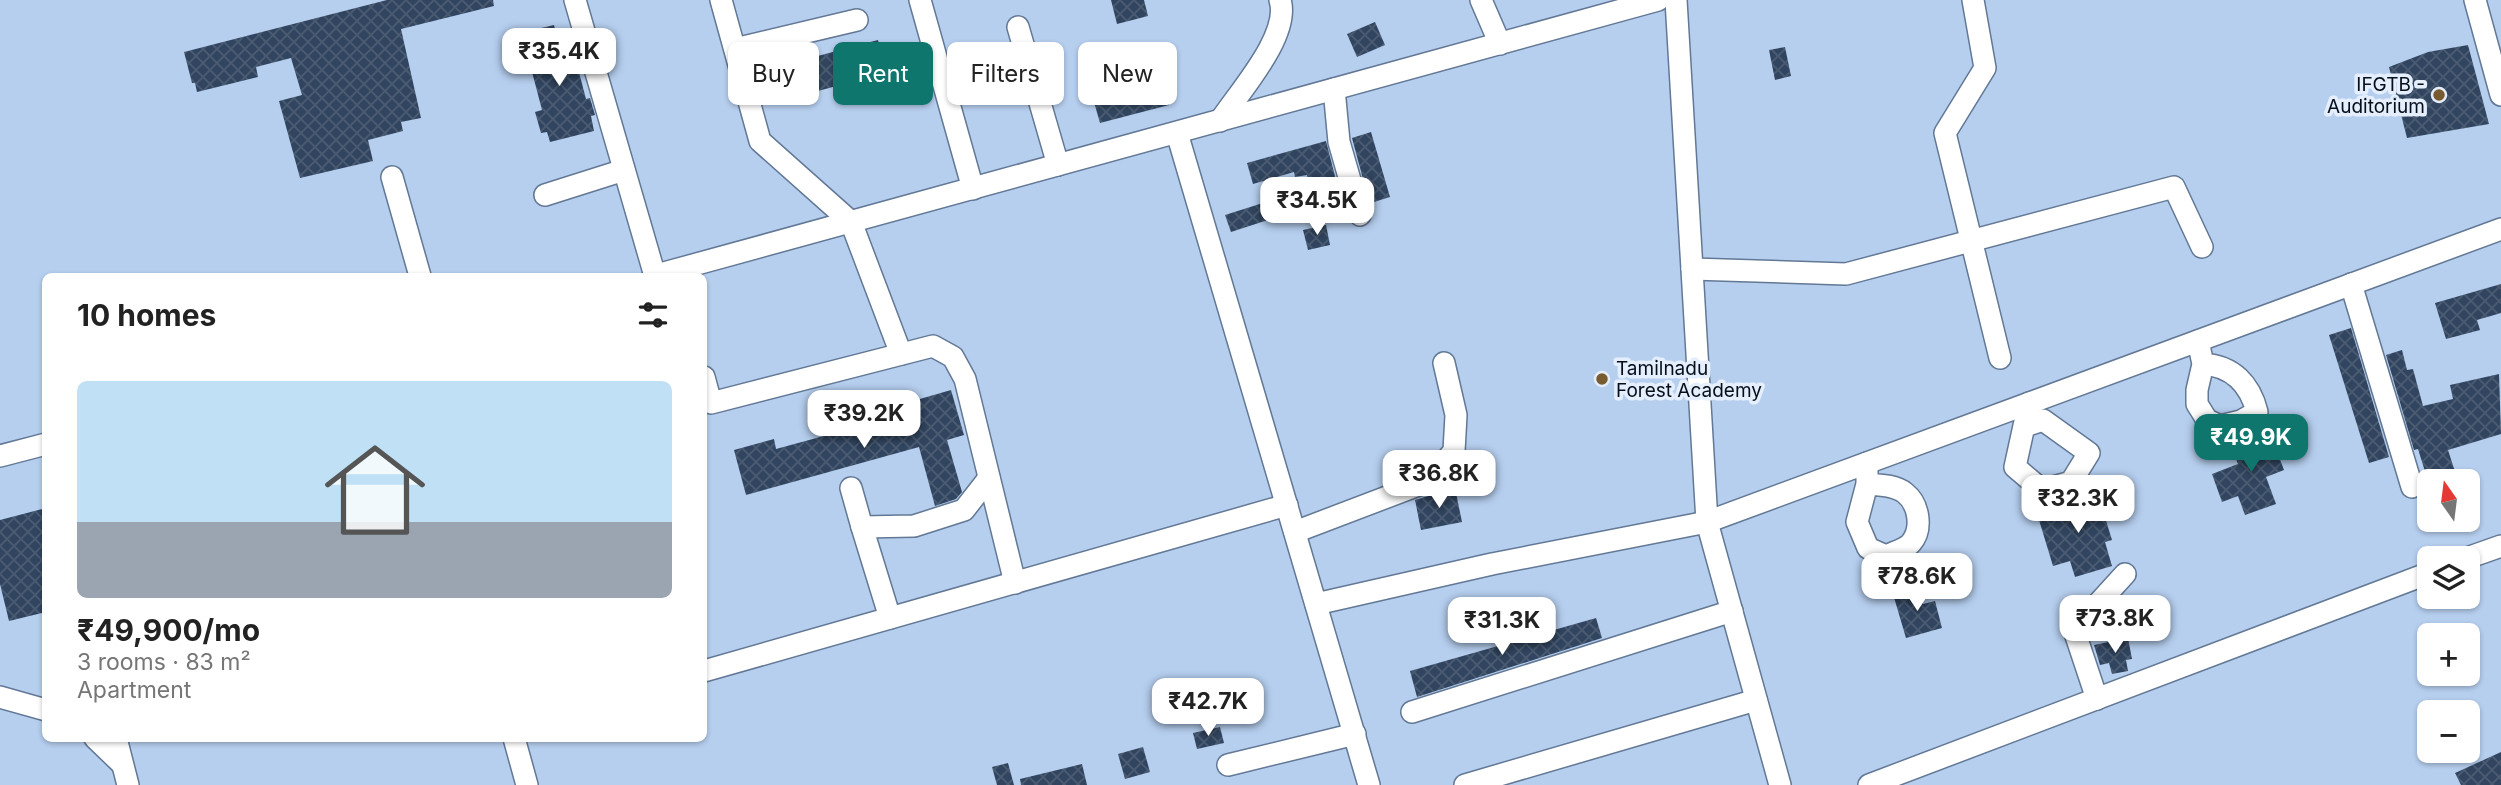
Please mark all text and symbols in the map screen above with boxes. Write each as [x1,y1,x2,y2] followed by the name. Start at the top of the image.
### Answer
[502,28,616,88] pin: ₹35.4K
[518,37,600,65] text: ₹35.4K
[728,42,819,105] chip: Buy
[833,42,933,105] chip: Rent
[947,42,1064,105] chip: Filters
[1078,42,1177,105] chip: New
[2327,73,2425,118] place label: IFGTB - Auditorium
[2431,87,2447,103] marker: IFGTB - Auditorium
[1260,177,1374,237] pin: ₹34.5K
[1276,186,1358,214] text: ₹34.5K
[634,296,672,334] icon: filters
[77,297,216,333] text: 10 homes
[1616,357,1762,402] place label: Tamilnadu Forest Academy
[1594,371,1610,387] marker: Tamilnadu Forest Academy
[807,391,921,450] pin: ₹39.2K
[824,399,904,427] text: ₹39.2K
[2194,414,2308,474] pin: ₹49.9K
[2210,423,2292,451] text: ₹49.9K
[312,427,438,553] icon: home
[1382,450,1496,510] pin: ₹36.8K
[1399,459,1479,487] text: ₹36.8K
[2417,469,2480,532] north arrow
[2417,469,2480,763] map controls
[2021,476,2135,535] pin: ₹32.3K
[2037,484,2119,512] text: ₹32.3K
[2417,546,2480,609] button: layers
[1860,554,1974,613] pin: ₹78.6K
[1877,562,1957,590] text: ₹78.6K
[2058,596,2172,655] pin: ₹73.8K
[1445,598,1559,657] pin: ₹31.3K
[2075,604,2155,632] text: ₹73.8K
[1464,606,1540,634] text: ₹31.3K
[77,612,260,648] text: ₹49,900/mo
[2417,623,2480,686] button: +
[77,648,251,676] text: 3 rooms · 83 m²
[77,676,191,704] text: Apartment
[1151,678,1265,738] pin: ₹42.7K
[1168,687,1248,715] text: ₹42.7K
[2417,700,2480,763] button: −

